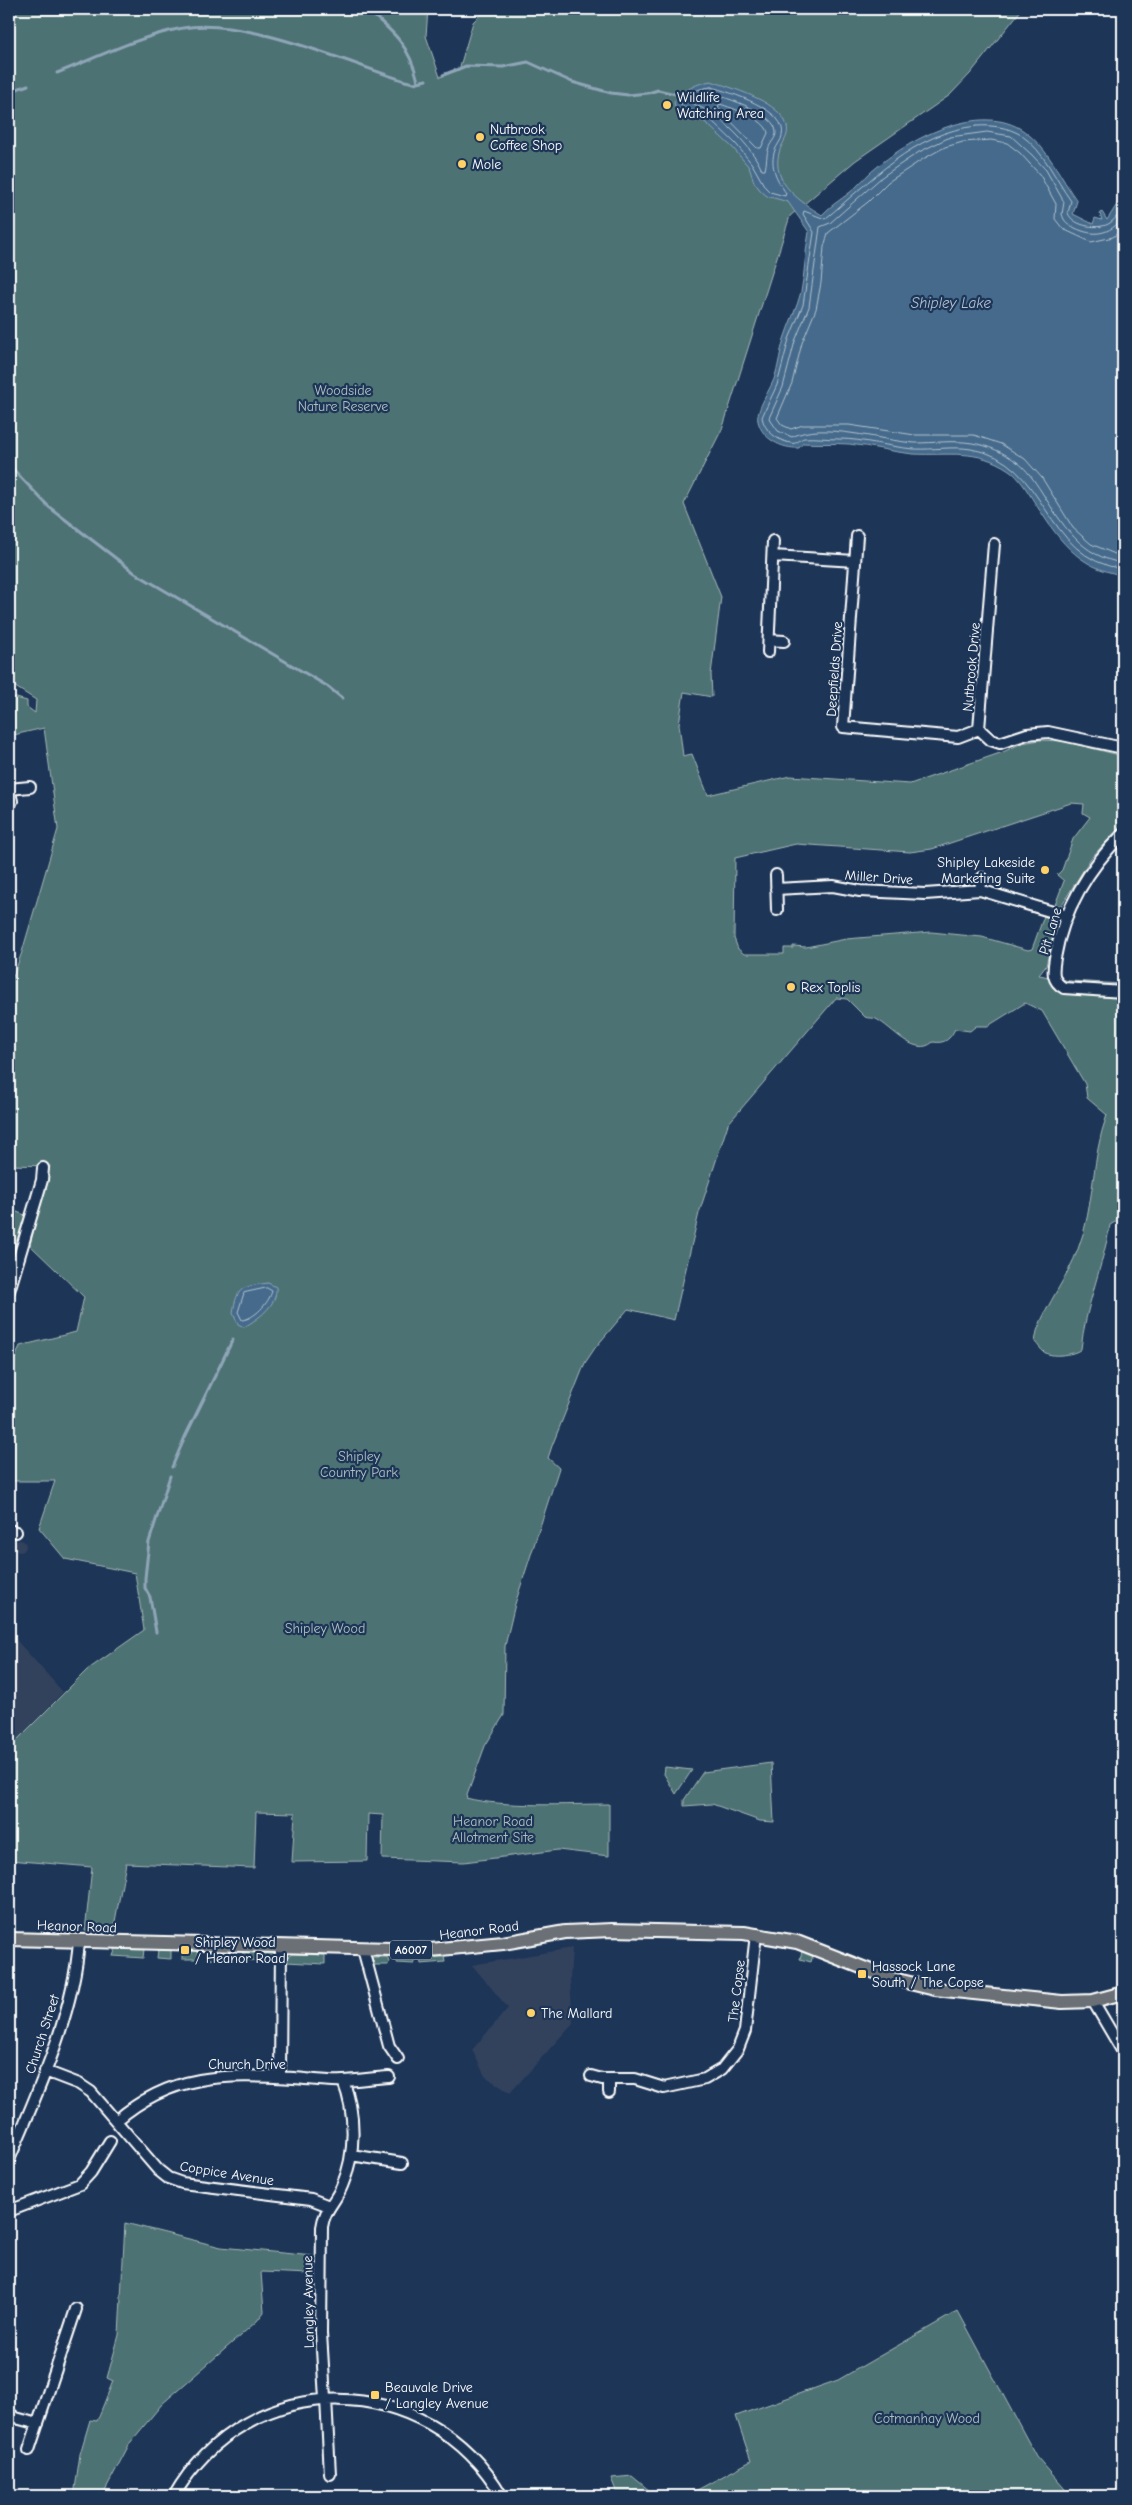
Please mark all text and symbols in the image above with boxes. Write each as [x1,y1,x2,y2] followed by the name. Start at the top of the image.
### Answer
[677,89,764,122] place label: Wildlife Watching Area
[661,99,673,111] marker: Wildlife Watching Area
[490,121,562,154] place label: Nutbrook Coffee Shop
[474,131,486,143] marker: Nutbrook Coffee Shop
[472,156,501,173] place label: Mole
[456,158,468,170] marker: Mole
[911,294,992,312] water label: Shipley Lake
[298,382,388,415] park label: Woodside Nature Reserve
[823,621,846,717] street label: Deepfields Drive
[959,622,984,712] street label: Nutbrook Drive
[937,854,1035,887] place label: Shipley Lakeside Marketing Suite
[1039,864,1051,876] marker: Shipley Lakeside Marketing Suite
[844,867,914,888] street label: Miller Drive
[1035,905,1066,957] street label: Pit Lane
[801,979,861,996] place label: Rex Toplis
[785,981,797,993] marker: Rex Toplis
[320,1448,398,1481] park label: Shipley Country Park
[285,1620,365,1637] park label: Shipley Wood
[452,1813,534,1846] park label: Heanor Road Allotment Site
[37,1917,117,1936] street label: Heanor Road
[438,1917,520,1944] street label: Heanor Road
[195,1934,286,1967] place label: Shipley Wood / Heanor Road
[390,1940,432,1960] road number: A6007
[179,1944,191,1956] marker: Shipley Wood / Heanor Road
[872,1958,984,1991] place label: Hassock Lane South / The Copse
[724,1959,749,2023] street label: The Copse
[856,1968,868,1980] marker: Hassock Lane South / The Copse
[22,1991,64,2076] street label: Church Street
[541,2005,612,2022] place label: The Mallard
[525,2007,537,2019] marker: The Mallard
[208,2056,286,2073] street label: Church Drive
[179,2158,275,2189] street label: Coppice Avenue
[299,2255,318,2349] street label: Langley Avenue
[385,2379,489,2412] place label: Beauvale Drive / Langley Avenue
[369,2389,381,2401] marker: Beauvale Drive / Langley Avenue
[874,2410,980,2427] park label: Cotmanhay Wood

